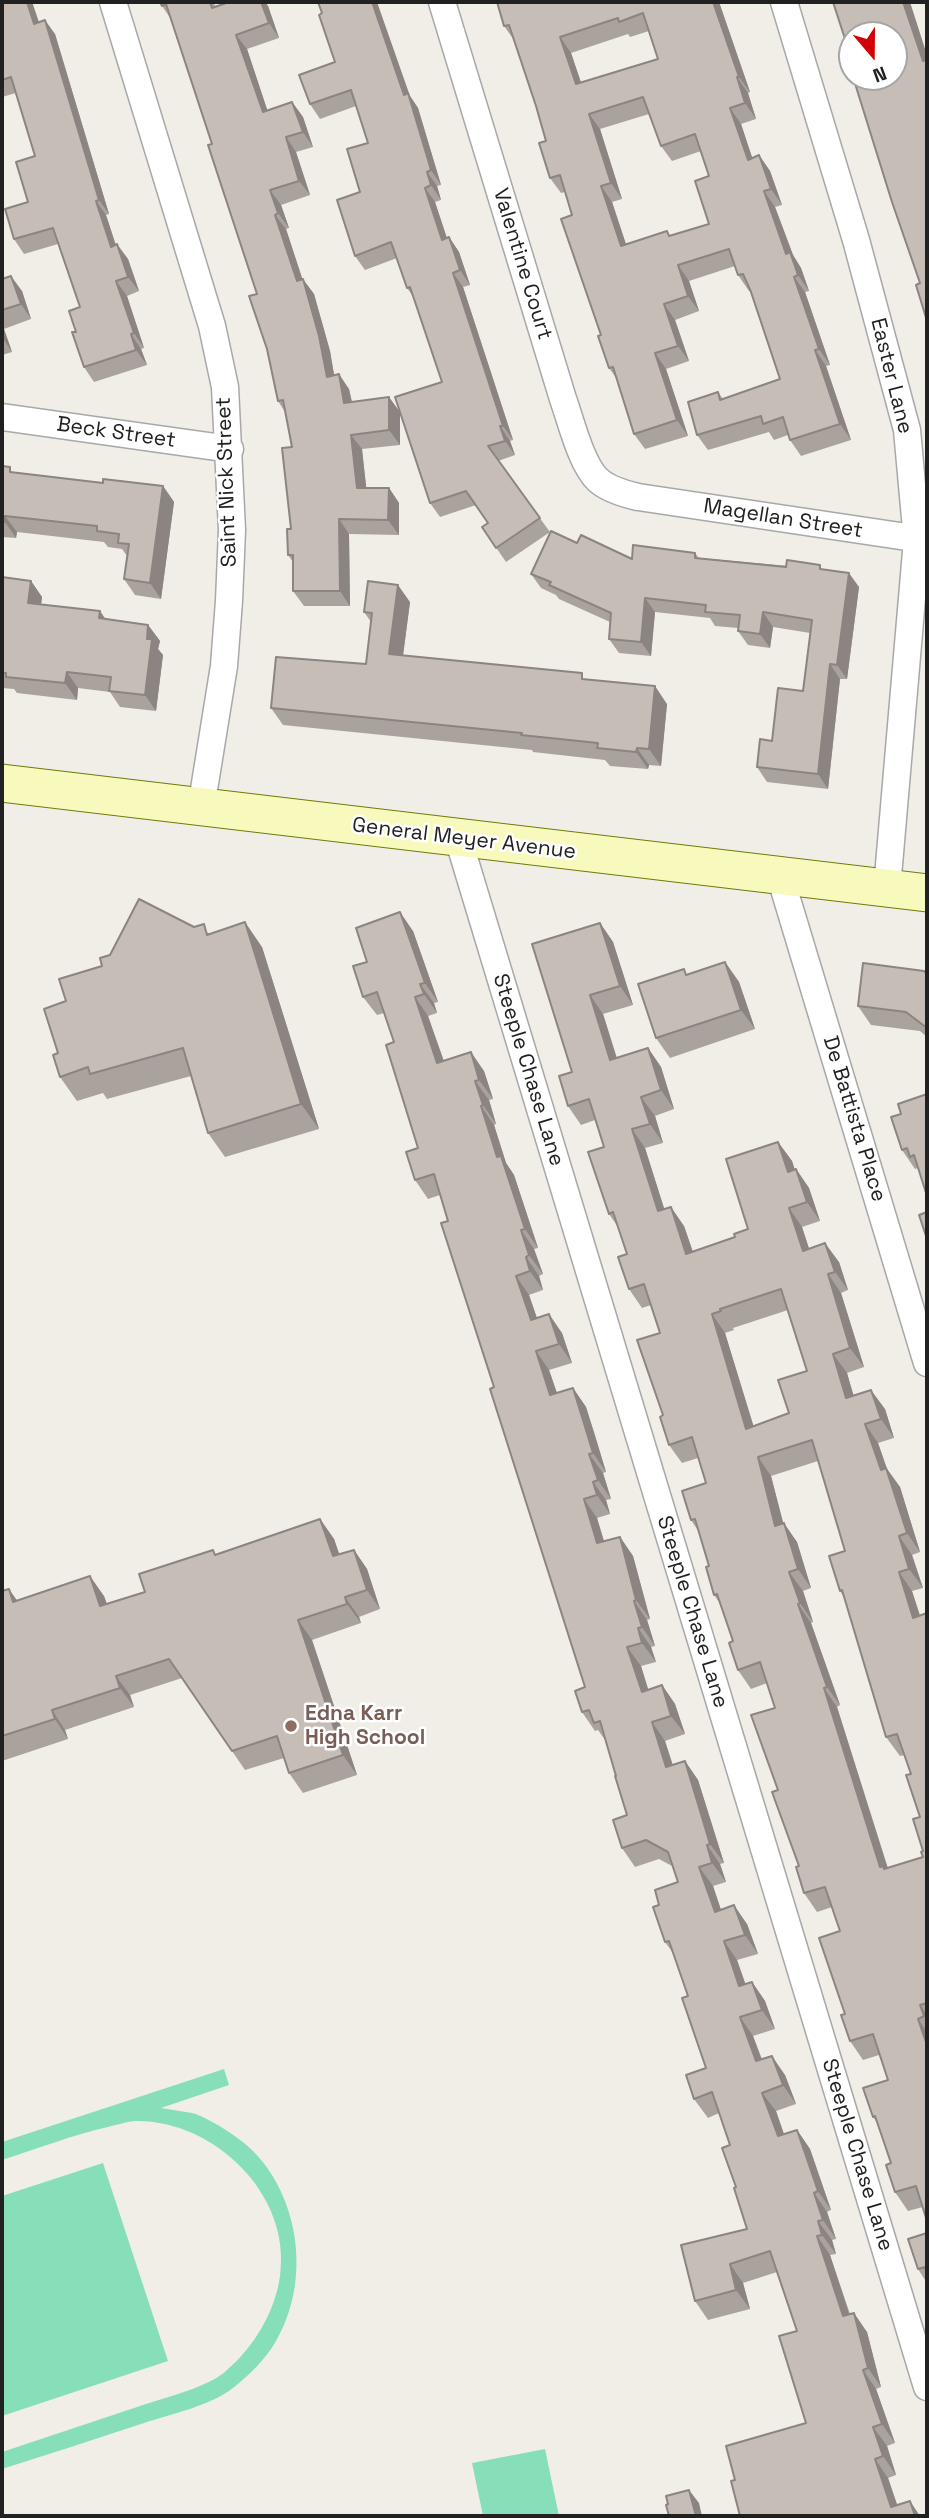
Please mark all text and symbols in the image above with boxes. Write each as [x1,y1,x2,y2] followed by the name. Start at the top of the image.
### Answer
[838,21,908,91] north arrow
[869,60,890,88] text: N
[487,185,557,343] street label: Valentine Court
[864,315,918,437] street label: Easter Lane
[211,396,243,568] street label: Saint Nick Street
[55,412,177,454] street label: Beck Street
[702,494,864,544] street label: Magellan Street
[351,813,577,865] street label: General Meyer Avenue
[487,971,569,1169] street label: Steeple Chase Lane
[817,1033,891,1205] street label: De Battista Place
[651,1513,733,1711] street label: Steeple Chase Lane
[305,1701,425,1751] place label: Edna Karr High School
[283,1718,299,1734] marker: Edna Karr High School
[816,2056,898,2254] street label: Steeple Chase Lane

